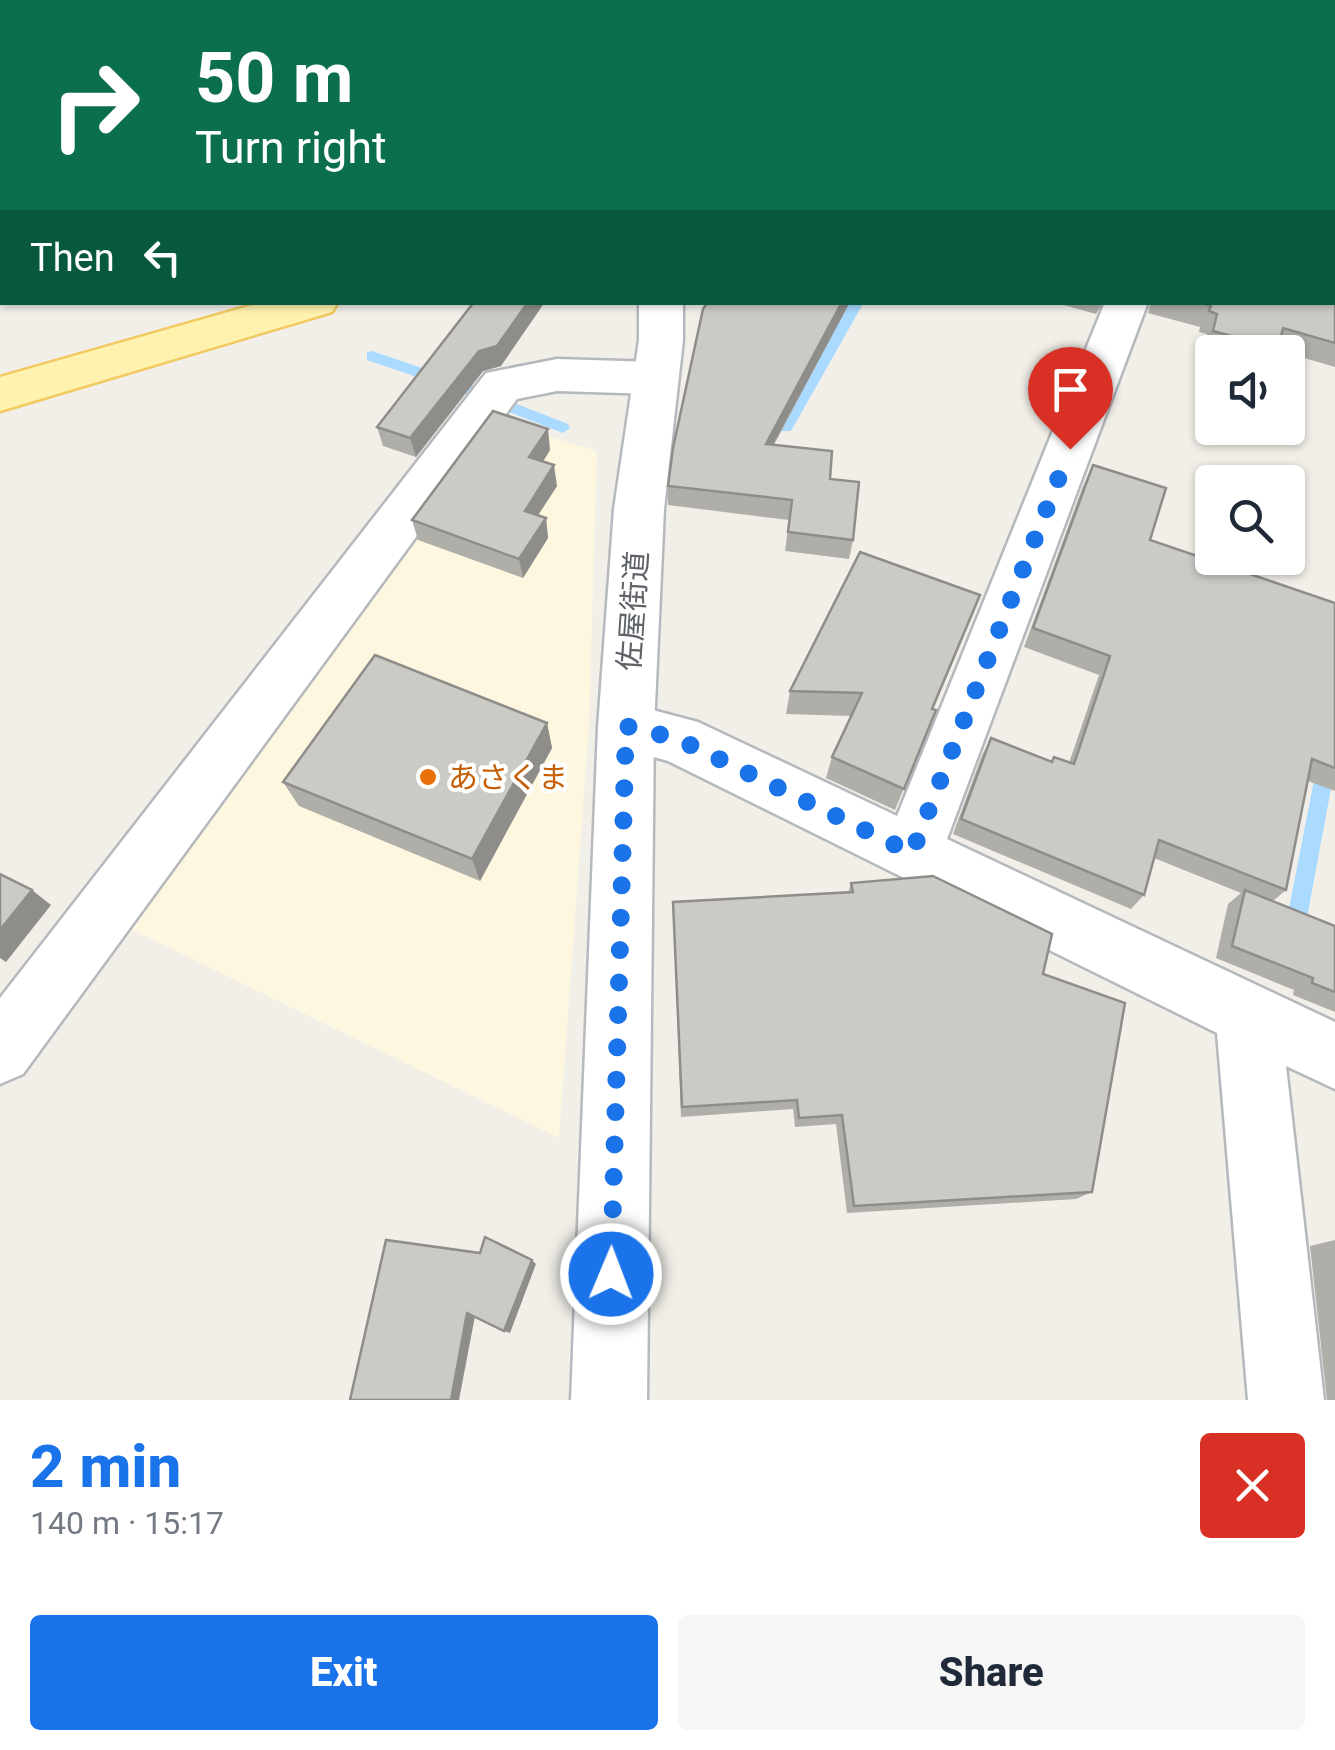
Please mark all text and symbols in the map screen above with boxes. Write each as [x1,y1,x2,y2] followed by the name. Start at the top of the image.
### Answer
[195,37,353,119] text: 50 m
[30,40,160,170] icon: right
[195,121,387,174] text: Turn right
[135,230,190,285] icon: left
[30,236,115,280] text: Then
[1195,335,1305,575] map controls
[1195,335,1305,445] button: sound
[1028,347,1113,450] pin
[1043,362,1098,417] icon: arrive
[1195,465,1305,575] button: search
[611,550,655,672] street label: 佐屋街道
[448,760,568,795] place label: あさくま
[417,766,439,788] marker: あさくま
[559,1222,663,1326] position arrow
[30,1431,181,1502] text: 2 min
[1200,1433,1305,1538] button: close
[30,1504,224,1542] text: 140 m · 15:17
[30,1615,658,1730] button: Exit
[678,1615,1305,1730] button: Share

